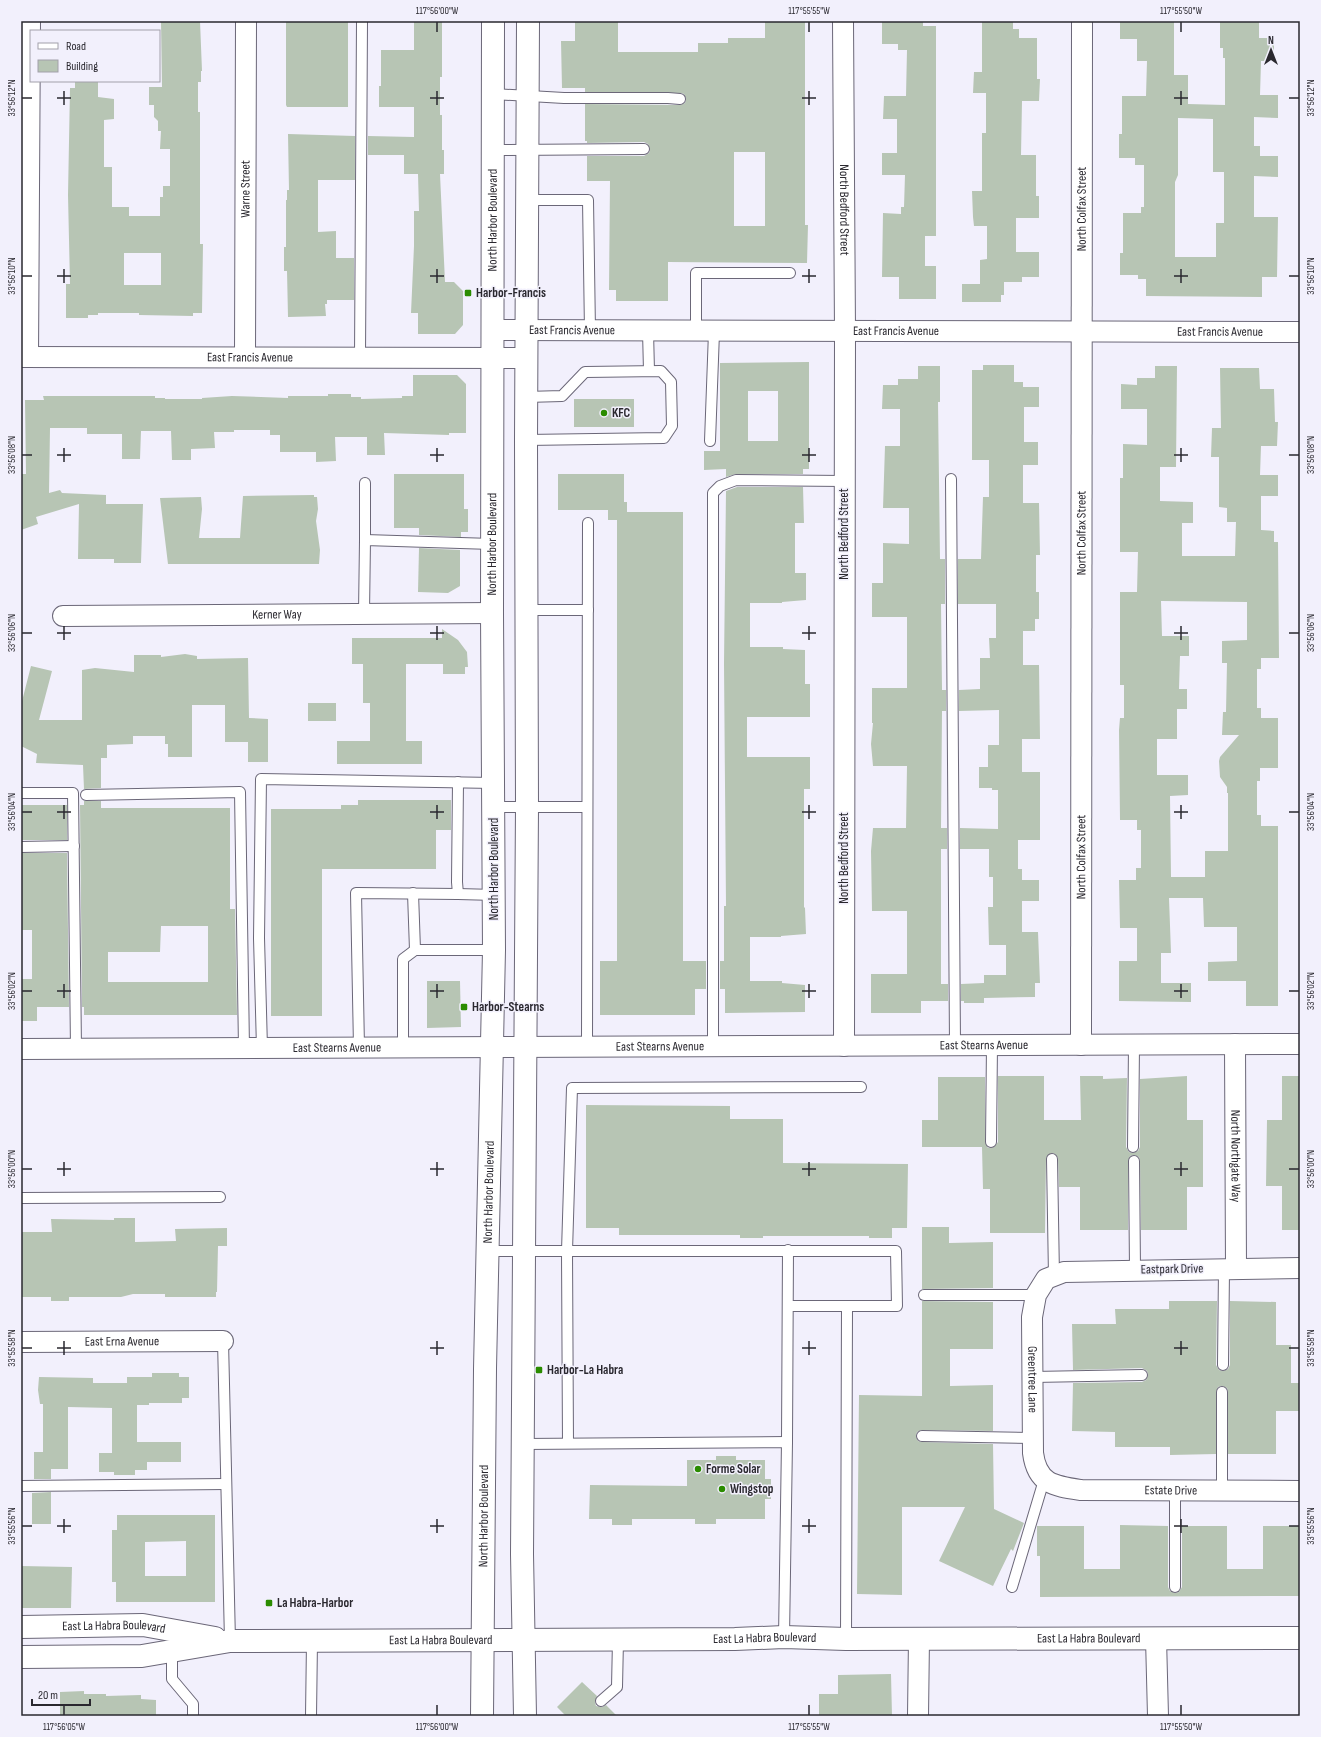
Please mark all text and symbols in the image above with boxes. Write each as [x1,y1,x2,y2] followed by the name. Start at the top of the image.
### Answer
[416,5,459,17] text: 117°56'00"W
[788,5,830,17] text: 117°55'55"W
[1160,5,1202,17] text: 117°55'50"W
[30,30,160,82] legend
[1251,30,1291,70] north arrow
[1268,34,1274,47] text: N
[66,39,86,54] text: Road
[66,59,98,74] text: Building
[6,79,18,117] text: 33°56'12"N
[1305,79,1317,117] text: 33°56'12"N
[237,160,254,218] street label: Warne Street
[836,164,853,256] street label: North Bedford Street
[1074,167,1090,251] street label: North Colfax Street
[485,169,501,271] street label: North Harbor Boulevard
[6,257,18,295] text: 33°56'10"N
[1305,257,1317,295] text: 33°56'10"N
[476,285,546,301] place label: Harbor-Francis
[463,288,473,298] marker: Harbor-Francis
[529,322,615,338] street label: East Francis Avenue
[853,323,939,339] street label: East Francis Avenue
[1177,324,1263,340] street label: East Francis Avenue
[207,349,293,366] street label: East Francis Avenue
[612,405,631,421] place label: KFC
[599,408,609,418] marker: KFC
[6,436,18,474] text: 33°56'08"N
[1305,436,1317,474] text: 33°56'08"N
[836,488,852,580] street label: North Bedford Street
[1073,491,1090,575] street label: North Colfax Street
[484,493,500,595] street label: North Harbor Boulevard
[252,606,302,623] street label: Kerner Way
[6,614,18,652] text: 33°56'06"N
[1305,614,1317,652] text: 33°56'06"N
[6,793,18,831] text: 33°56'04"N
[1305,793,1317,831] text: 33°56'04"N
[836,812,852,904] street label: North Bedford Street
[1073,815,1089,899] street label: North Colfax Street
[486,818,502,920] street label: North Harbor Boulevard
[6,972,18,1010] text: 33°56'02"N
[1305,972,1317,1010] text: 33°56'02"N
[472,999,544,1015] place label: Harbor-Stearns
[459,1002,469,1012] marker: Harbor-Stearns
[940,1037,1028,1053] street label: East Stearns Avenue
[616,1038,704,1055] street label: East Stearns Avenue
[293,1040,381,1056] street label: East Stearns Avenue
[1227,1110,1244,1202] street label: North Northgate Way
[480,1141,498,1243] street label: North Harbor Boulevard
[6,1150,18,1188] text: 33°56'00"N
[1305,1150,1317,1188] text: 33°56'00"N
[1141,1260,1203,1278] street label: Eastpark Drive
[6,1329,18,1367] text: 33°55'58"N
[1305,1329,1317,1367] text: 33°55'58"N
[85,1333,159,1350] street label: East Erna Avenue
[1024,1346,1041,1413] street label: Greentree Lane
[547,1362,623,1378] place label: Harbor-La Habra
[534,1365,544,1375] marker: Harbor-La Habra
[706,1461,761,1477] place label: Forme Solar
[693,1464,703,1474] marker: Forme Solar
[475,1465,492,1567] street label: North Harbor Boulevard
[730,1481,774,1497] place label: Wingstop
[1144,1482,1197,1499] street label: Estate Drive
[717,1484,727,1494] marker: Wingstop
[6,1507,18,1545] text: 33°55'56"N
[1305,1507,1317,1545] text: 33°55'56"N
[277,1595,353,1611] place label: La Habra-Harbor
[264,1598,274,1608] marker: La Habra-Harbor
[62,1617,167,1637] street label: East La Habra Boulevard
[713,1629,817,1647] street label: East La Habra Boulevard
[1037,1630,1140,1647] street label: East La Habra Boulevard
[389,1632,492,1648] street label: East La Habra Boulevard
[32,1681,90,1707] scale bar
[38,1688,58,1703] text: 20 m
[43,1721,86,1733] text: 117°56'05"W
[416,1721,459,1733] text: 117°56'00"W
[788,1721,830,1733] text: 117°55'55"W
[1160,1721,1202,1733] text: 117°55'50"W

